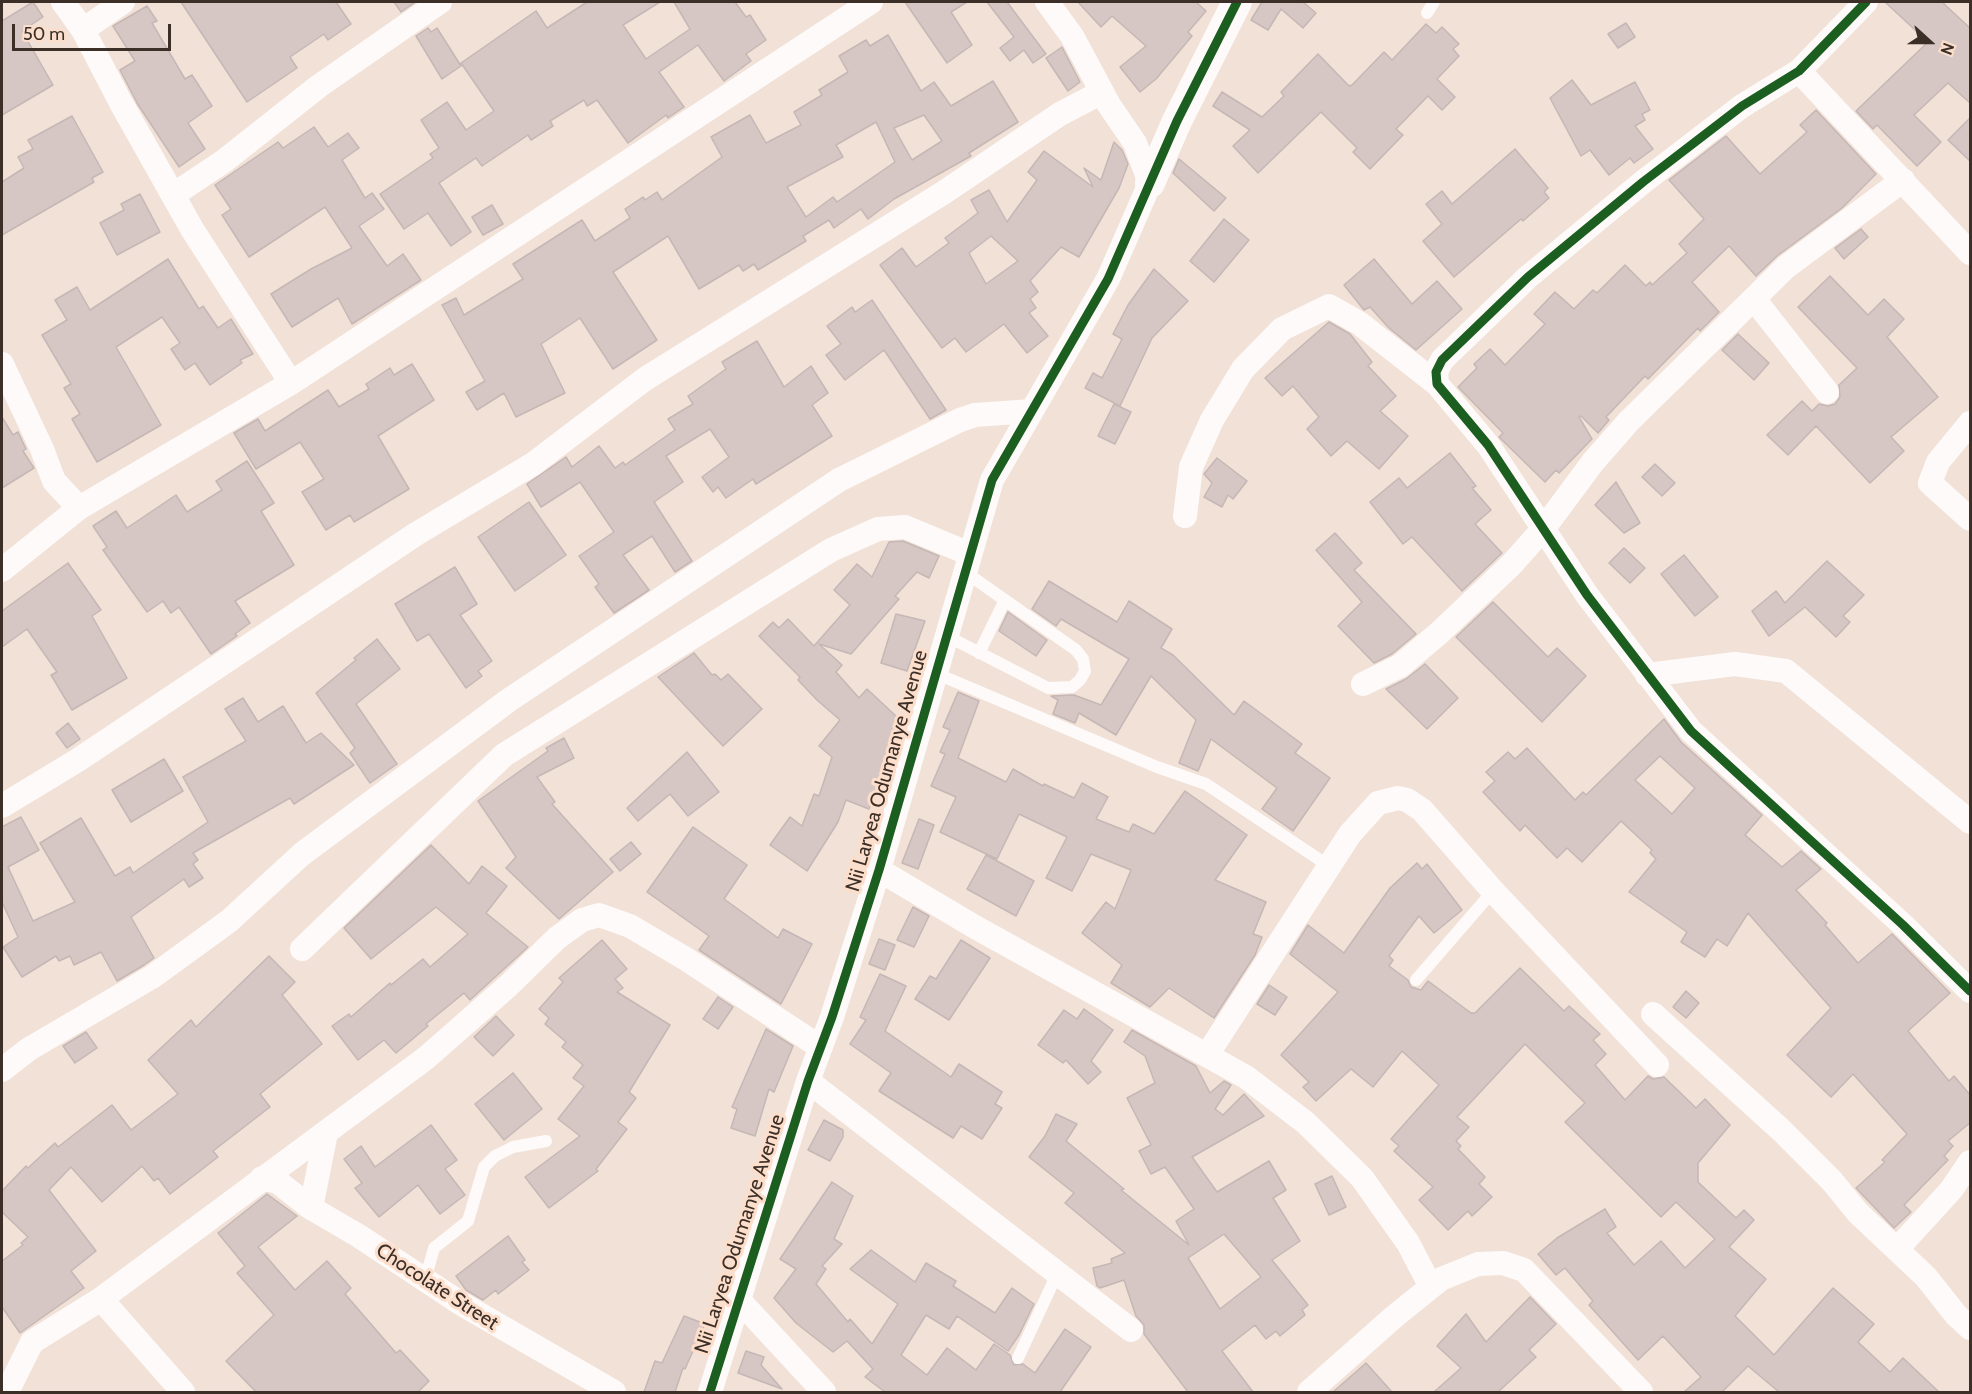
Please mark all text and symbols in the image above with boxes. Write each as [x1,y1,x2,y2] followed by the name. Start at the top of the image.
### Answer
[15,12,174,50] scale bar
[1900,12,1960,72] north arrow
[23,23,65,45] text: 50 m
[1936,40,1958,57] text: N
[841,648,933,894] street label: Nii Laryea Odumanye Avenue
[690,1111,790,1357] street label: Nii Laryea Odumanye Avenue
[371,1239,503,1335] street label: Chocolate Street

